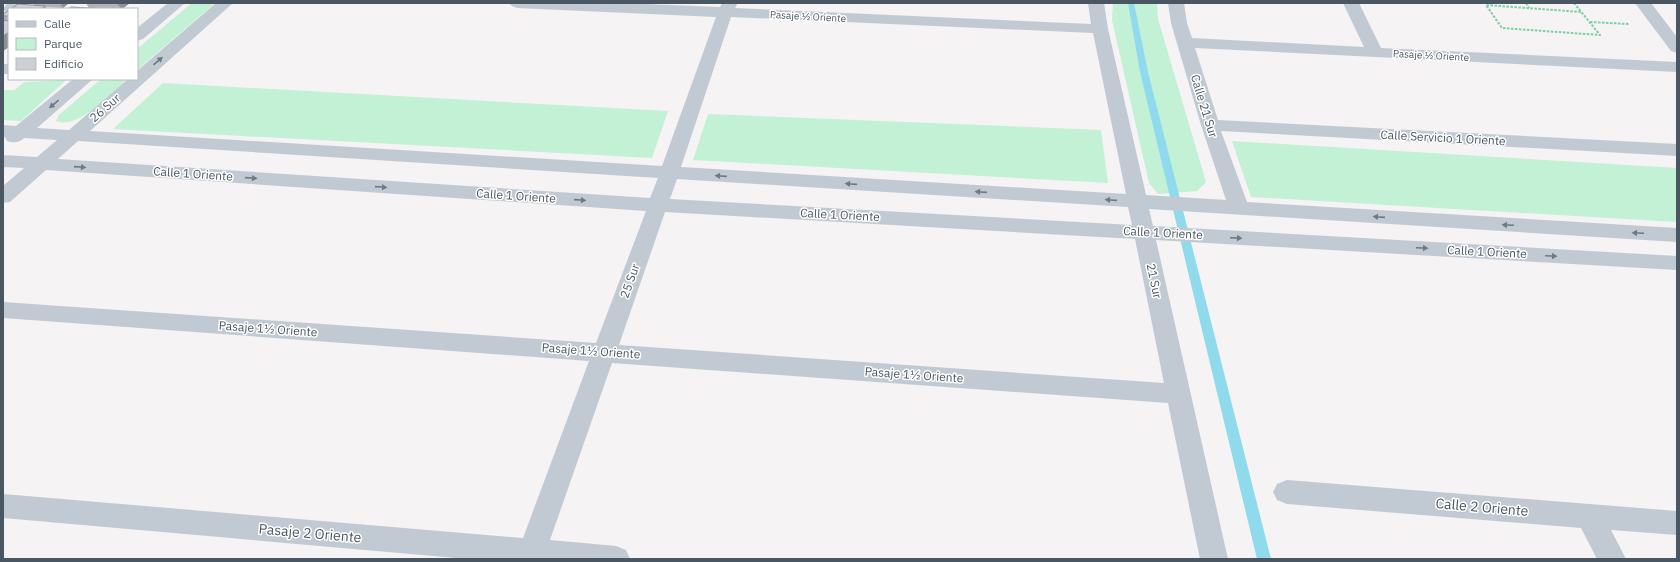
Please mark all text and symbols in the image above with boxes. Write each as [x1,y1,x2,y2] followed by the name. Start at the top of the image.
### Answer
[8,8,138,80] legend
[770,8,847,25] street label: Pasaje ½ Oriente
[44,16,71,31] text: Calle
[44,36,83,51] text: Parque
[1393,47,1470,64] street label: Pasaje ½ Oriente
[44,56,84,71] text: Edificio
[153,57,163,66] one-way arrow
[1188,72,1221,140] street label: Calle 21 Sur
[86,90,123,125] street label: 26 Sur
[49,100,60,109] one-way arrow
[1380,127,1506,148] street label: Calle Servicio 1 Oriente
[74,163,86,170] one-way arrow
[153,163,234,184] street label: Calle 1 Oriente
[715,172,727,179] one-way arrow
[245,175,257,182] one-way arrow
[845,180,857,187] one-way arrow
[375,183,387,190] one-way arrow
[476,185,557,206] street label: Calle 1 Oriente
[975,188,987,195] one-way arrow
[574,196,586,203] one-way arrow
[1105,196,1117,203] one-way arrow
[800,205,881,224] street label: Calle 1 Oriente
[1373,213,1385,220] one-way arrow
[1502,222,1514,229] one-way arrow
[1123,223,1204,242] street label: Calle 1 Oriente
[1631,230,1644,236] one-way arrow
[1230,234,1242,241] one-way arrow
[1447,242,1528,261] street label: Calle 1 Oriente
[1416,245,1428,252] one-way arrow
[1545,252,1557,259] one-way arrow
[616,261,643,300] street label: 25 Sur
[1143,262,1166,300] street label: 21 Sur
[218,318,318,339] street label: Pasaje 1½ Oriente
[541,340,641,361] street label: Pasaje 1½ Oriente
[864,364,964,385] street label: Pasaje 1½ Oriente
[1435,494,1529,520] street label: Calle 2 Oriente
[258,520,362,546] street label: Pasaje 2 Oriente

